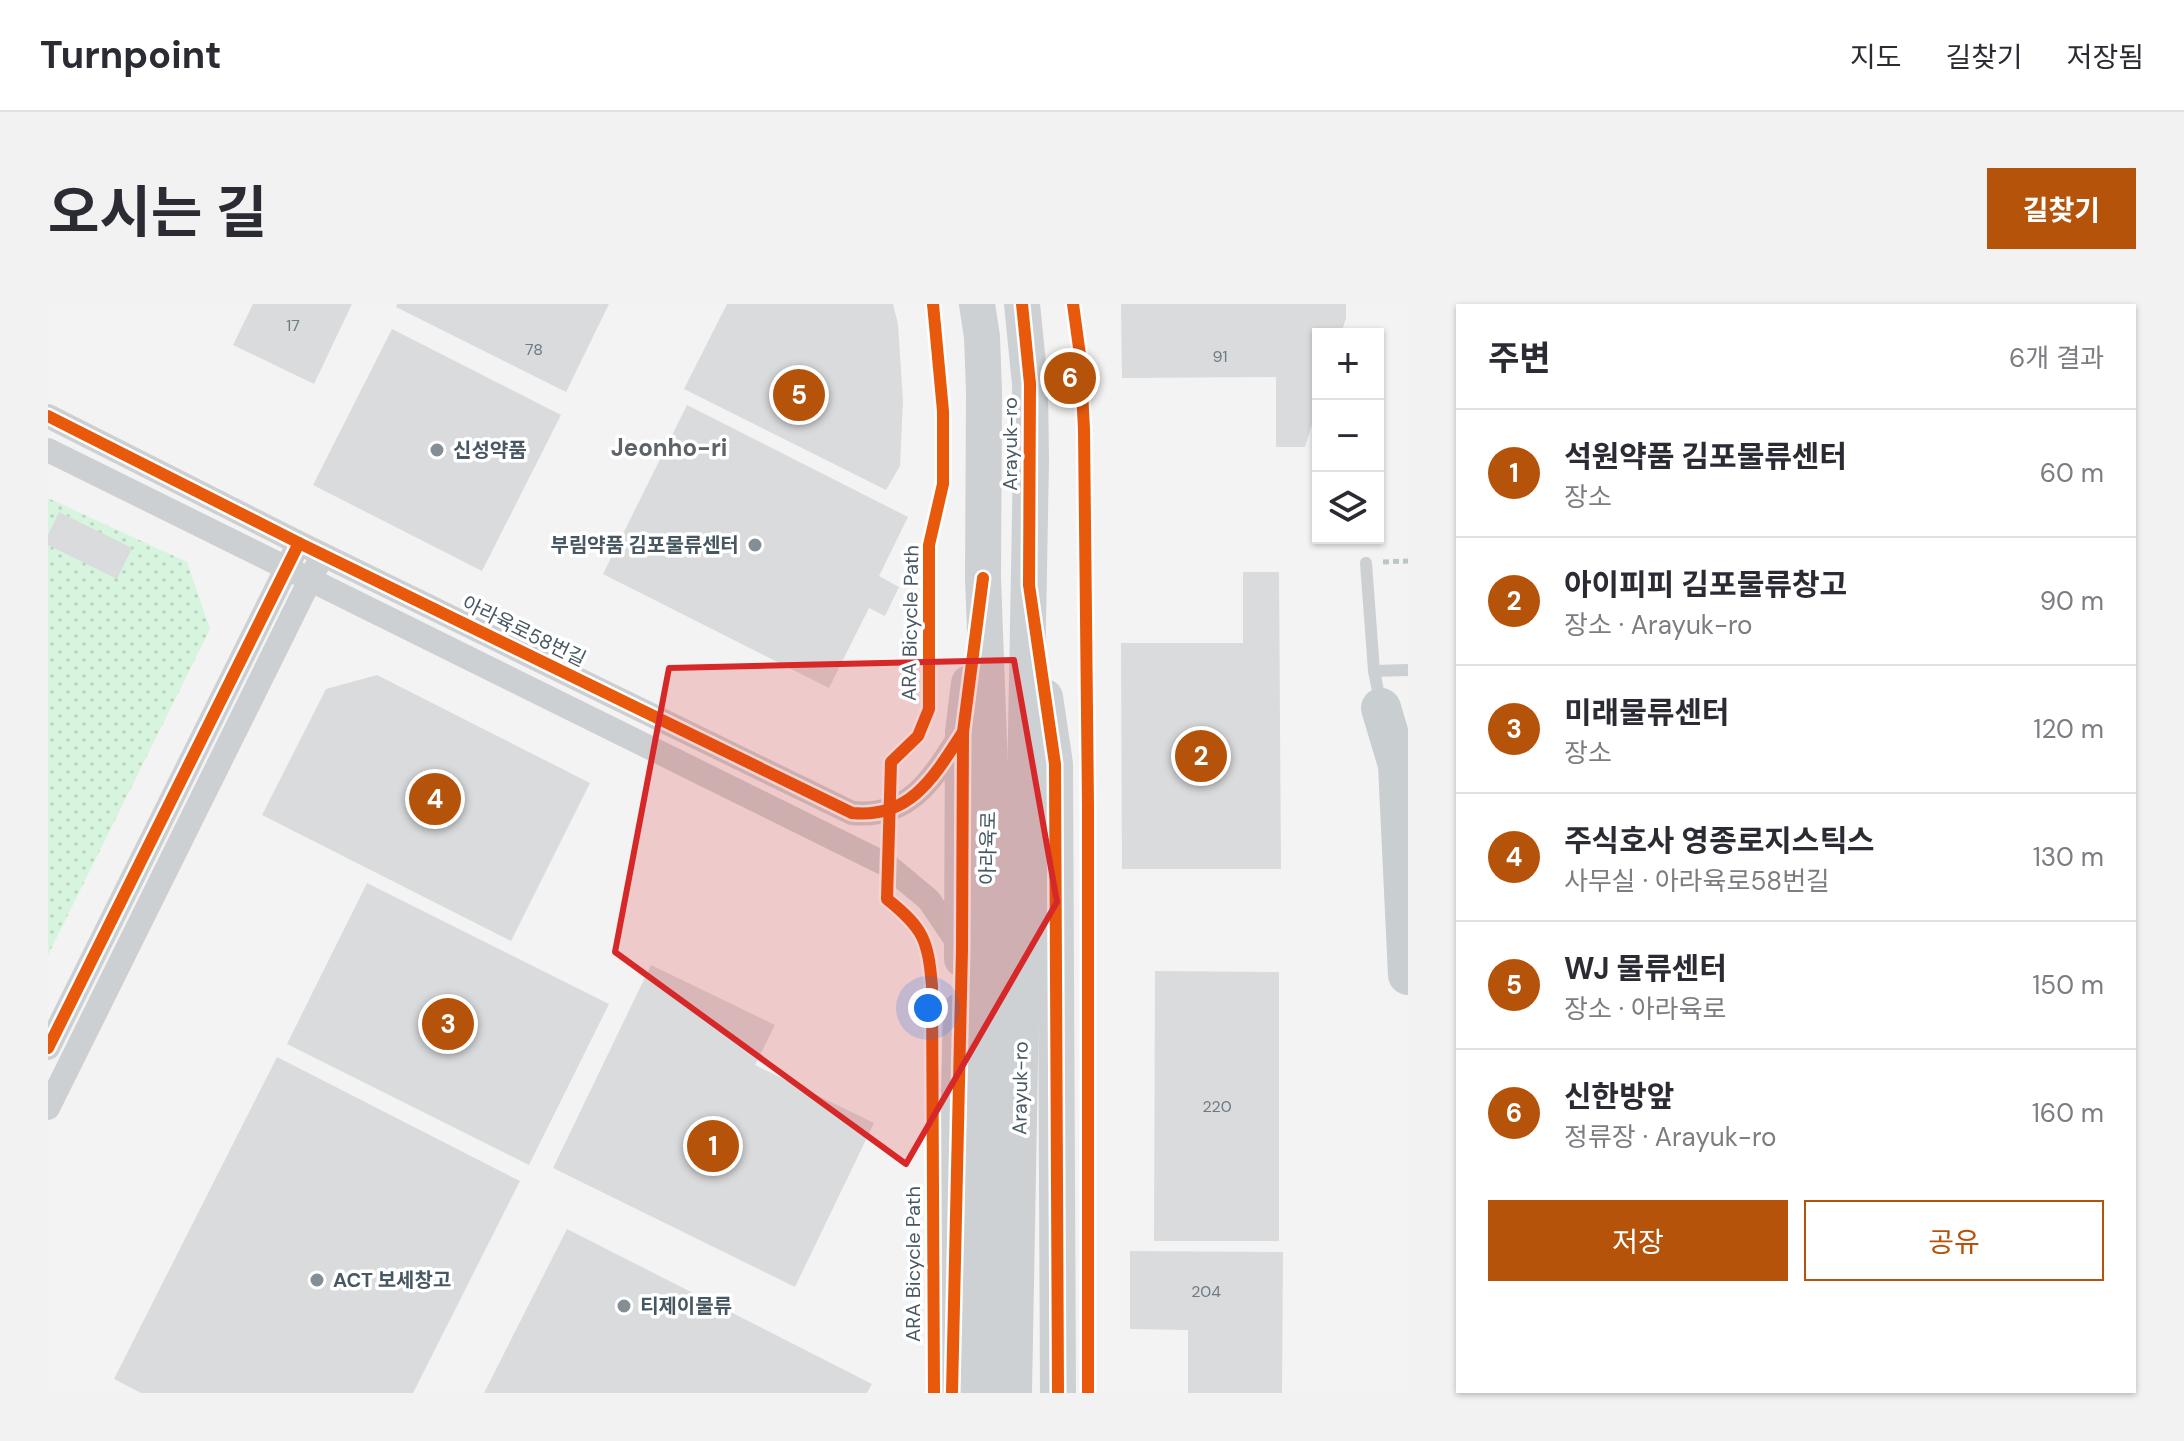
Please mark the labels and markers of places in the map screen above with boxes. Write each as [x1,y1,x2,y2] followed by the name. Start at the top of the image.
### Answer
[1044,348,1096,408] pin: 6
[773,365,825,425] pin: 5
[453,437,527,463] place label: 신성약품
[428,441,446,459] marker: 신성약품
[550,532,739,558] place label: 부림약품 김포물류센터
[746,536,764,554] marker: 부림약품 김포물류센터
[1175,726,1227,786] pin: 2
[409,769,461,829] pin: 4
[422,994,474,1054] pin: 3
[687,1116,739,1176] pin: 1
[333,1267,451,1293] place label: ACT 보세창고
[308,1271,326,1289] marker: ACT 보세창고
[640,1293,732,1319] place label: 티제이물류
[615,1297,633,1315] marker: 티제이물류

